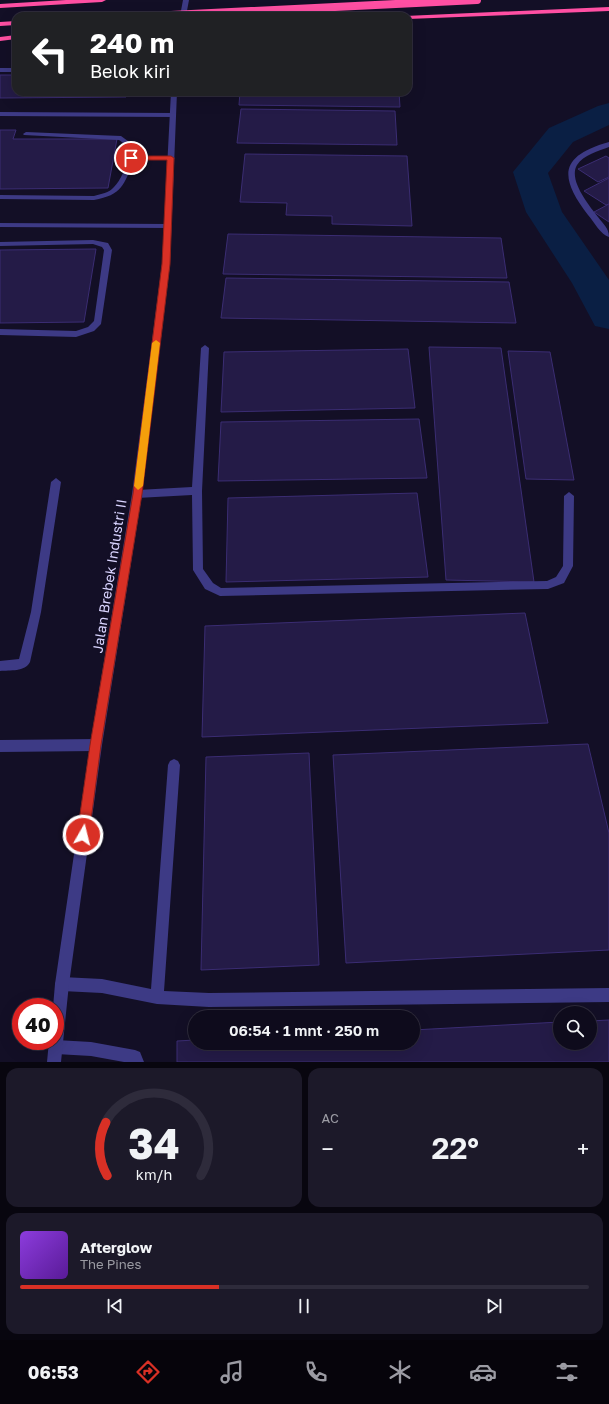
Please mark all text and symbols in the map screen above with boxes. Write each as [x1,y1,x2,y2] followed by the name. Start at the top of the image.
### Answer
[90,26,174,59] text: 240 m
[24,28,76,80] icon: left
[90,60,170,82] text: Belok kiri
[114,141,148,175] pin
[120,147,142,169] icon: arrive
[88,498,130,654] street label: Jalan Brebek Industri II
[62,814,104,856] position arrow
[12,998,64,1050] speed limit sign: 40
[553,1006,597,1050] map controls
[553,1006,597,1050] button: search
[229,1021,379,1039] text: 06:54 · 1 mnt · 250 m
[322,1110,339,1126] text: AC
[128,1117,179,1167] text: 34
[431,1130,479,1166] text: 22°
[322,1135,334,1162] text: −
[577,1135,589,1162] text: +
[136,1165,172,1182] text: km/h
[80,1238,152,1256] text: Afterglow
[80,1256,141,1272] text: The Pines
[104,1295,126,1317] icon: previous
[293,1295,315,1317] icon: pause
[483,1295,505,1317] icon: next
[134,1358,162,1386] icon: directions
[218,1358,246,1386] icon: music
[302,1358,330,1386] icon: phone
[386,1358,414,1386] icon: climate
[469,1358,497,1386] icon: car
[553,1358,581,1386] icon: filters
[28,1361,79,1383] text: 06:53

